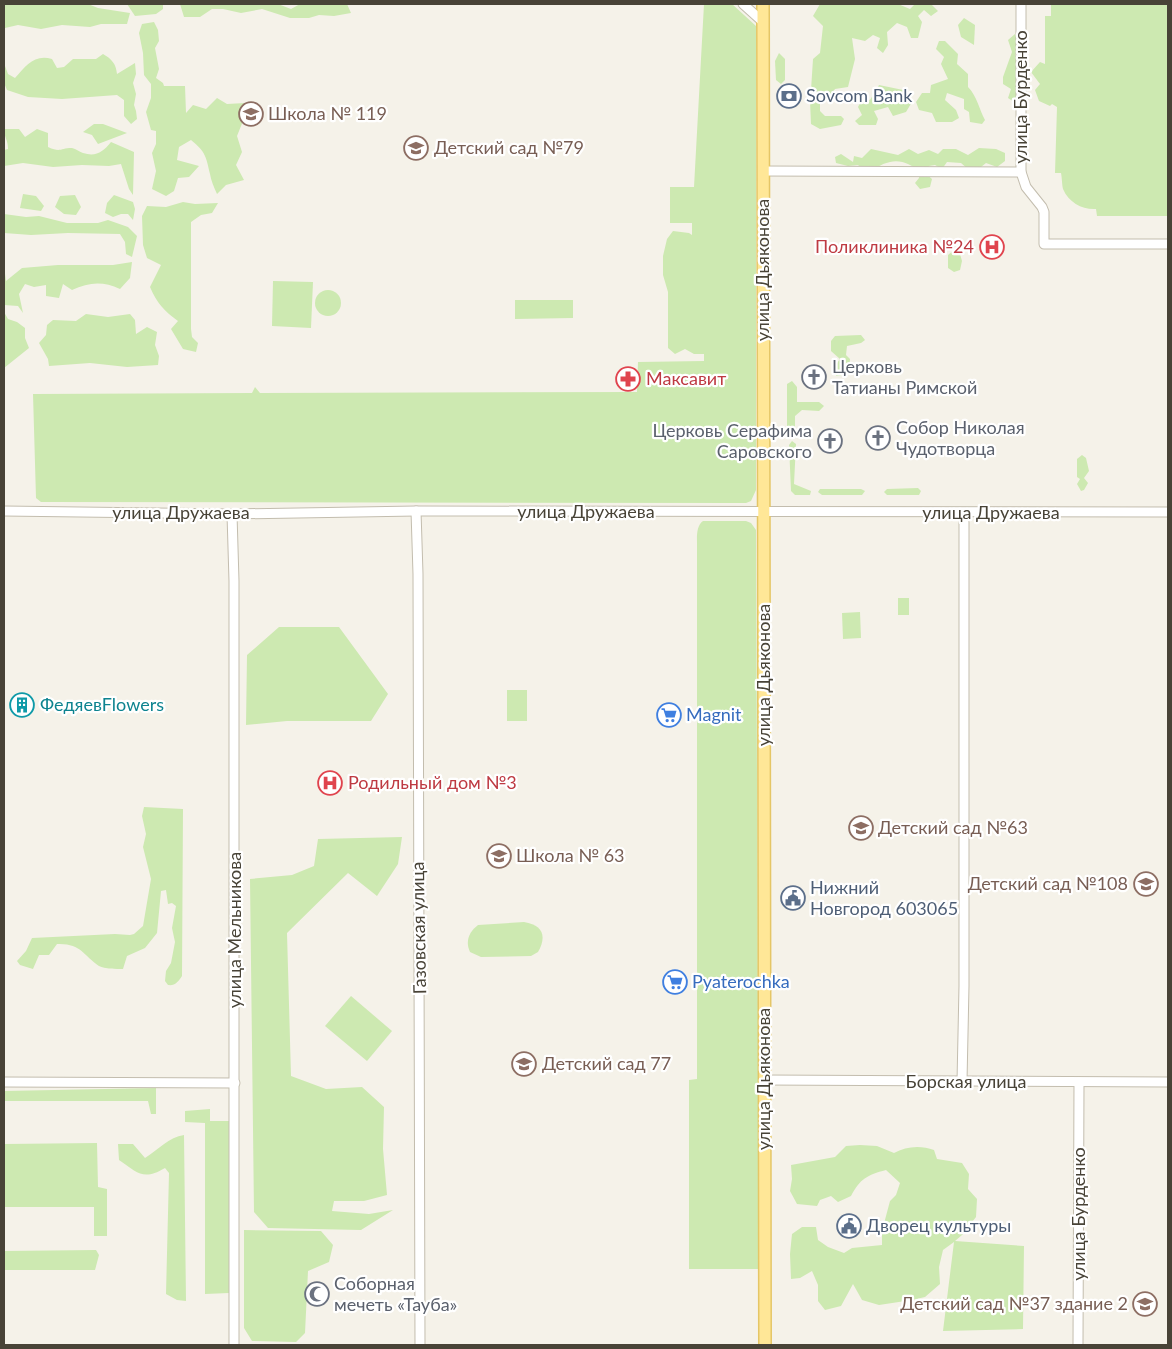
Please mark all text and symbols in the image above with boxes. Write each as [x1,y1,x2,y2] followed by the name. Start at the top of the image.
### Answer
[1009,30,1031,164] street label: улица Бурденко
[776,83,802,109] bank icon: Sovcom Bank
[806,84,913,106] place label: Sovcom Bank
[238,101,264,127] school or university icon: Школа № 119
[268,102,387,124] place label: Школа № 119
[403,135,429,161] school or university icon: Детский сад №79
[434,136,584,158] place label: Детский сад №79
[751,199,773,341] street label: улица Дьяконова
[979,234,1005,260] hospital icon: Поликлиника №24
[815,235,974,257] place label: Поликлиника №24
[832,355,977,398] place label: Церковь Татианы Римской
[801,364,827,390] church icon: Церковь Татианы Римской
[615,366,641,392] pharmacy icon: Максавит
[646,367,726,389] place label: Максавит
[896,416,1025,459] place label: Собор Николая Чудотворца
[653,419,812,462] place label: Церковь Серафима Саровского
[865,425,891,451] church icon: Собор Николая Чудотворца
[817,428,843,454] church icon: Церковь Серафима Саровского
[517,500,655,522] street label: улица Дружаева
[112,501,250,523] street label: улица Дружаева
[922,501,1060,523] street label: улица Дружаева
[752,604,774,746] street label: улица Дьяконова
[9,692,35,718] building icon: ФедяевFlowers
[40,693,164,715] place label: ФедяевFlowers
[656,702,682,728] supermarket icon: Magnit
[686,703,742,725] place label: Magnit
[317,770,343,796] hospital icon: Родильный дом №3
[348,771,517,793] place label: Родильный дом №3
[848,815,874,841] school or university icon: Детский сад №63
[878,816,1028,838] place label: Детский сад №63
[486,843,512,869] school or university icon: Школа № 63
[516,844,625,866] place label: Школа № 63
[223,852,245,1008] street label: улица Мельникова
[406,861,430,995] street label: Газовская улица
[1133,871,1159,897] school or university icon: Детский сад №108
[968,872,1128,894] place label: Детский сад №108
[810,876,958,919] place label: Нижний Новгород 603065
[780,885,806,911] public building icon: Нижний Новгород 603065
[662,969,688,995] supermarket icon: Pyaterochka
[692,970,790,992] place label: Pyaterochka
[752,1008,774,1150] street label: улица Дьяконова
[511,1051,537,1077] school or university icon: Детский сад 77
[542,1052,671,1074] place label: Детский сад 77
[906,1070,1026,1092] street label: Борская улица
[1067,1147,1089,1281] street label: улица Бурденко
[836,1213,862,1239] public building icon: Дворец культуры
[866,1214,1011,1236] place label: Дворец культуры
[334,1272,457,1315] place label: Соборная мечеть «Тауба»
[304,1281,330,1307] mosque icon: Соборная мечеть «Тауба»
[1132,1291,1158,1317] school or university icon: Детский сад №37 здание 2
[900,1292,1128,1314] place label: Детский сад №37 здание 2

